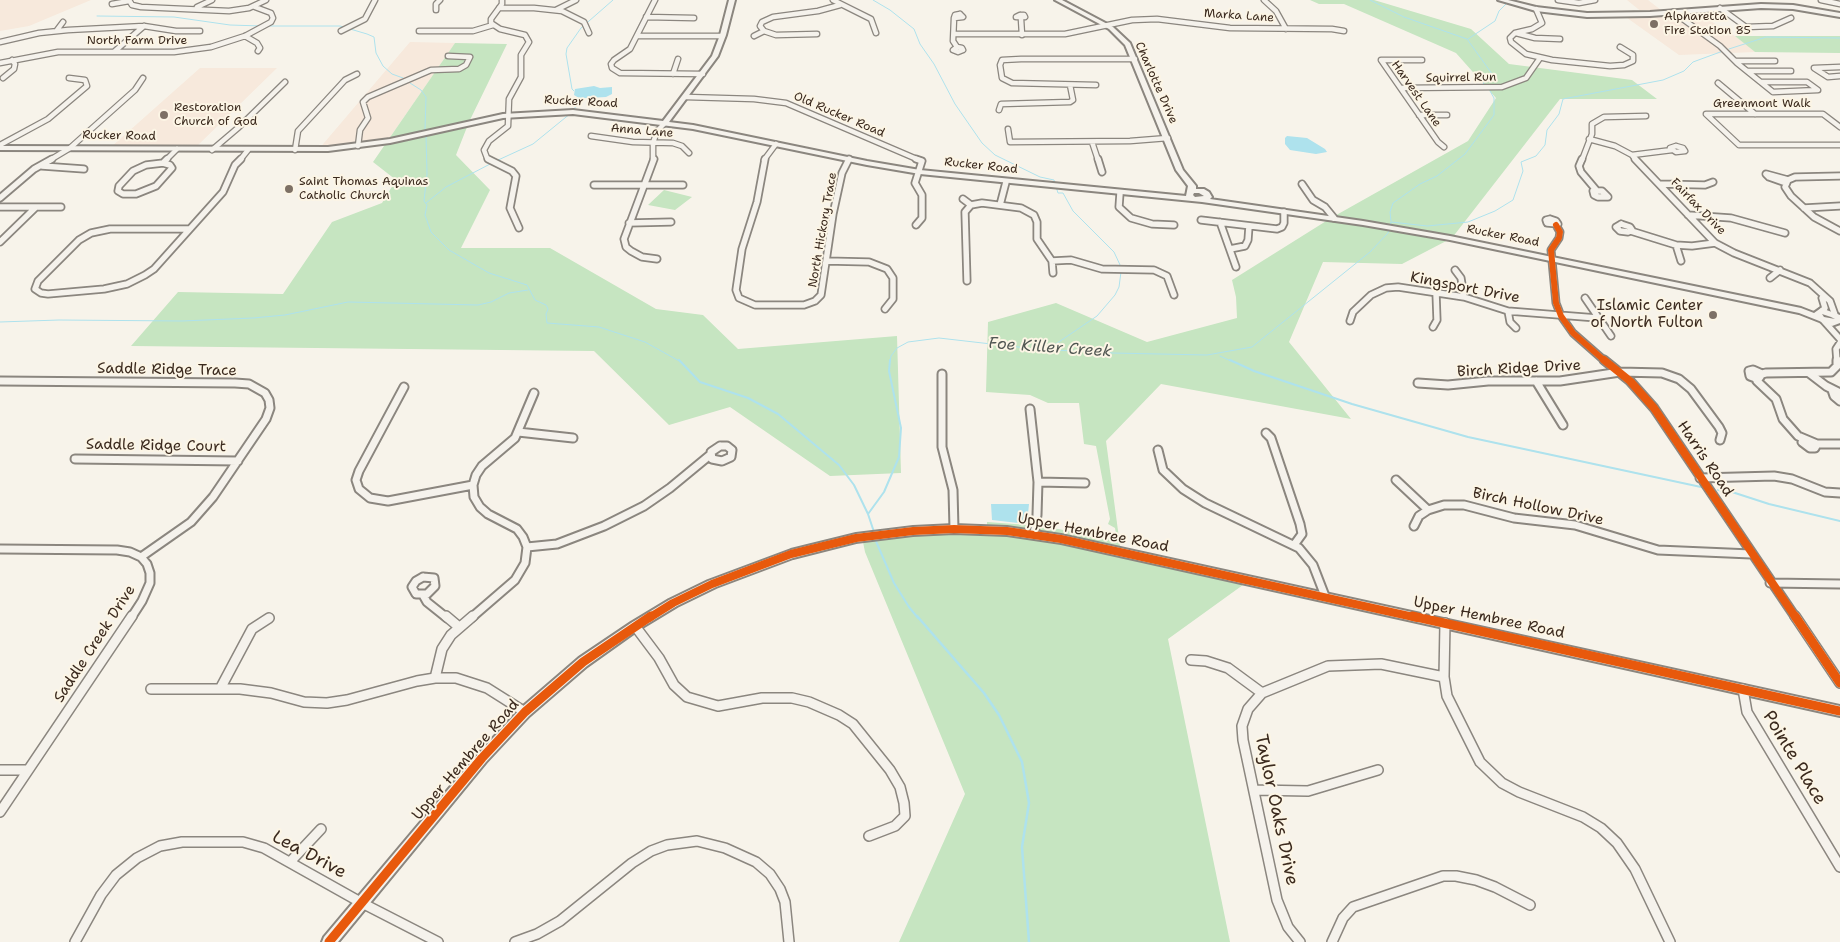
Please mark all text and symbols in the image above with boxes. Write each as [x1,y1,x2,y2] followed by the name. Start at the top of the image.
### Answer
[1204,6,1274,26] street label: Marka Lane
[1664,10,1751,38] place label: Alpharetta Fire Station 85
[1648,18,1660,30] marker: Alpharetta Fire Station 85
[87,34,187,48] street label: North Farm Drive
[1132,40,1180,126] street label: Charlotte Drive
[1388,58,1444,130] street label: Harvest Lane
[1426,70,1496,86] street label: Squirrel Run
[791,89,887,141] street label: Old Rucker Road
[544,93,618,111] street label: Rucker Road
[1713,97,1811,111] street label: Greenmont Walk
[174,101,257,129] place label: Restoration Church of God
[158,109,170,121] marker: Restoration Church of God
[610,121,674,141] street label: Anna Lane
[82,128,156,144] street label: Rucker Road
[944,155,1018,177] street label: Rucker Road
[806,171,840,289] street label: North Hickory Trace
[299,175,429,203] place label: Saint Thomas Aquinas Catholic Church
[1667,176,1729,238] street label: Fairfax Drive
[283,183,295,195] marker: Saint Thomas Aquinas Catholic Church
[1465,222,1541,250] street label: Rucker Road
[1409,269,1521,307] street label: Kingsport Drive
[1590,297,1703,332] place label: Islamic Center of North Fulton
[1707,309,1719,321] marker: Islamic Center of North Fulton
[988,334,1112,362] water label: Foe Killer Creek
[1457,357,1581,381] street label: Birch Ridge Drive
[97,360,237,380] street label: Saddle Ridge Trace
[1673,418,1737,500] street label: Harris Road
[86,436,226,456] street label: Saddle Ridge Court
[1471,484,1605,530] street label: Birch Hollow Drive
[1016,509,1170,557] street label: Upper Hembree Road
[50,582,140,706] street label: Saddle Creek Drive
[1412,593,1566,643] street label: Upper Hembree Road
[409,696,523,824] street label: Upper Hembree Road
[1757,707,1831,809] street label: Pointe Place
[1249,732,1303,888] street label: Taylor Oaks Drive
[268,826,350,884] street label: Lea Drive

